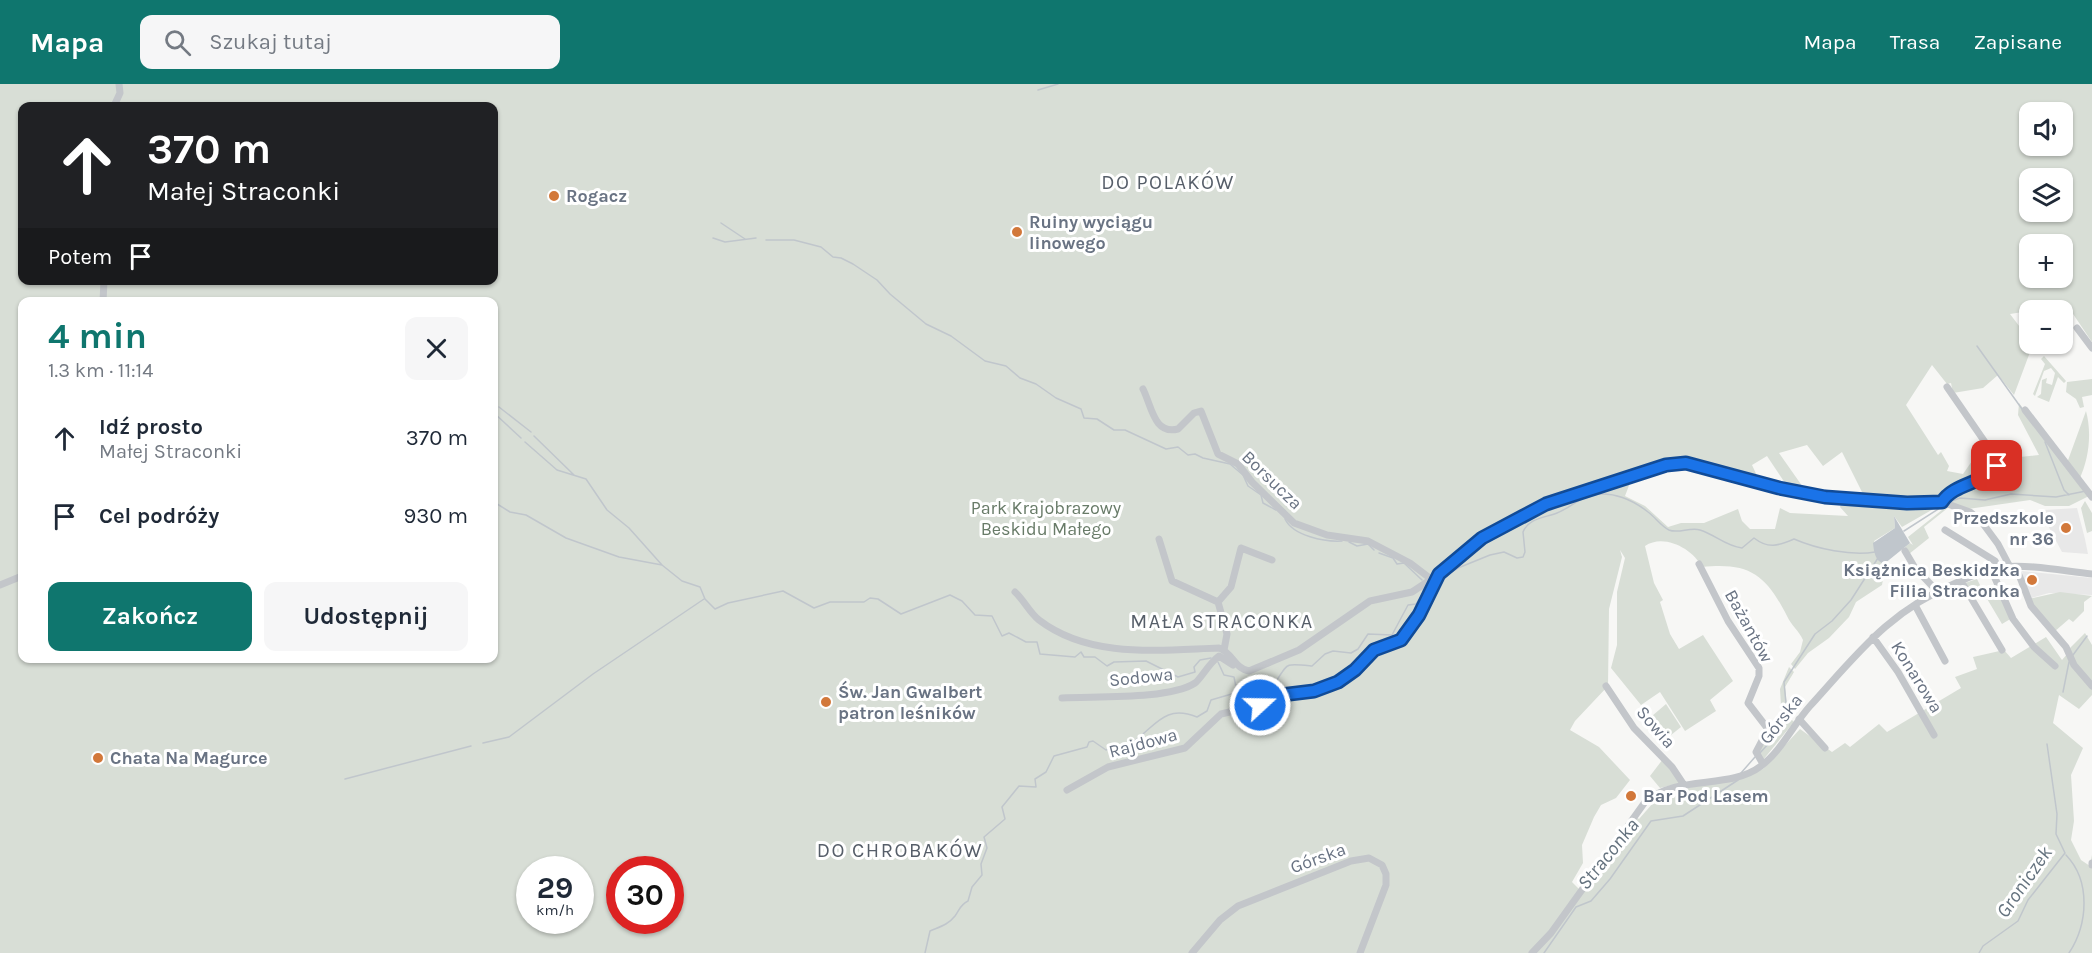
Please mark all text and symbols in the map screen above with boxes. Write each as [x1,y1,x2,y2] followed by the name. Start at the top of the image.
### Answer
[140,15,560,69] search box
[30,26,104,59] text: Mapa
[161,26,194,59] icon: search
[209,29,332,55] text: Szukaj tutaj
[1804,30,1857,54] text: Mapa
[1890,30,1940,54] text: Trasa
[1973,30,2062,54] text: Zapisane
[2019,102,2073,354] map controls
[2019,102,2073,156] button: sound
[147,124,271,174] text: 370 m
[48,126,126,204] icon: ahead
[2019,168,2073,222] button: layers
[1101,170,1235,194] district label: DO POLAKÓW
[147,175,340,207] text: Małej Straconki
[566,185,627,207] place label: Rogacz
[547,189,561,203] marker: Rogacz
[1029,211,1153,254] place label: Ruiny wyciągu linowego
[1010,225,1024,239] marker: Ruiny wyciągu linowego
[2019,234,2073,288] button: +
[124,240,157,273] icon: arrive
[48,244,112,270] text: Potem
[2019,300,2073,354] button: −
[48,315,147,357] text: 4 min
[405,317,468,380] button: close
[48,359,153,382] text: 1.3 km · 11:14
[99,414,203,440] text: Idź prosto
[48,422,81,455] icon: ahead
[406,425,468,451] text: 370 m
[99,440,242,463] text: Małej Straconki
[1971,440,2022,491] pin
[1237,446,1307,514] street label: Borsucza
[1980,449,2013,482] icon: arrive
[971,497,1122,540] park label: Park Krajobrazowy Beskidu Małego
[48,500,81,533] icon: arrive
[99,503,219,529] text: Cel podróży
[403,503,468,529] text: 930 m
[1953,507,2054,550] place label: Przedszkole nr 36
[2059,521,2073,535] marker: Przedszkole nr 36
[1843,559,2020,602] place label: Książnica Beskidzka Filia Straconka
[2025,573,2039,587] marker: Książnica Beskidzka Filia Straconka
[48,582,252,651] button: Zakończ
[264,582,468,651] button: Udostępnij
[1720,586,1778,666] street label: Bażantów
[1130,610,1314,633] district label: MAŁA STRACONKA
[1886,637,1948,717] street label: Konarowa
[1108,663,1174,691] street label: Sodowa
[1228,673,1292,737] position arrow
[838,680,982,724] place label: Św. Jan Gwalbert patron leśników
[1755,690,1807,748] street label: Górska
[819,695,833,709] marker: Św. Jan Gwalbert patron leśników
[1632,701,1680,753] street label: Sowia
[1106,723,1180,763] street label: Rajdowa
[110,747,268,769] place label: Chata Na Magurce
[91,751,105,765] marker: Chata Na Magurce
[1643,785,1769,807] place label: Bar Pod Lasem
[1624,789,1638,803] marker: Bar Pod Lasem
[1572,814,1644,894] water label: Straconka
[817,838,983,862] district label: DO CHROBAKÓW
[1287,838,1349,878] street label: Górska
[1991,841,2057,922] water label: Groniczek
[606,856,684,934] speed limit sign: 30
[537,870,573,906] text: 29
[536,901,574,919] text: km/h

